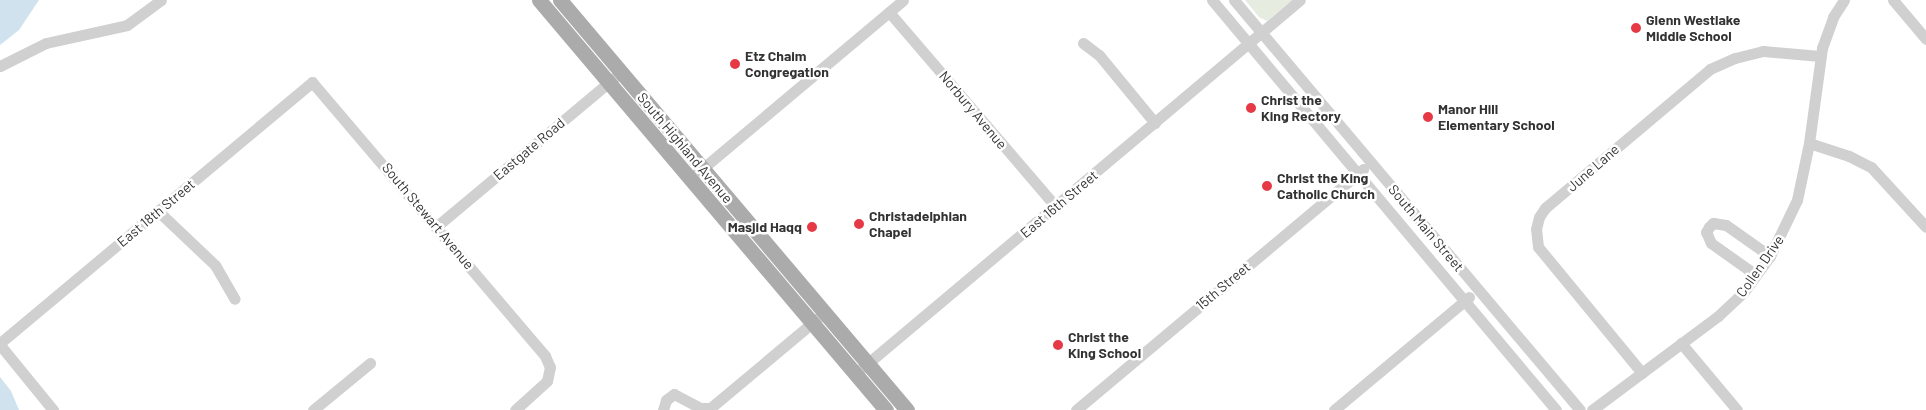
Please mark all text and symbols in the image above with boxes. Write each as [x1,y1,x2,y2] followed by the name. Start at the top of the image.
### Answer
[1646,12,1740,44] place label: Glenn Westlake Middle School
[1630,22,1642,34] marker: Glenn Westlake Middle School
[745,48,829,80] place label: Etz Chaim Congregation
[729,58,741,70] marker: Etz Chaim Congregation
[936,68,1010,152] street label: Norbury Avenue
[634,89,736,207] street label: South Highland Avenue
[1261,92,1341,124] place label: Christ the King Rectory
[1438,101,1555,134] place label: Manor Hill Elementary School
[1245,102,1257,114] marker: Christ the King Rectory
[1422,111,1434,123] marker: Manor Hill Elementary School
[490,114,568,184] street label: Eastgate Road
[1564,141,1622,195] street label: June Lane
[379,159,477,273] street label: South Stewart Avenue
[1017,167,1101,241] street label: East 16th Street
[1277,170,1375,202] place label: Christ the King Catholic Church
[114,176,198,250] street label: East 18th Street
[1261,180,1273,192] marker: Christ the King Catholic Church
[1385,181,1467,275] street label: South Main Street
[869,208,967,240] place label: Christadelphian Chapel
[853,218,865,230] marker: Christadelphian Chapel
[728,219,802,235] place label: Masjid Haqq
[806,221,818,233] marker: Masjid Haqq
[1733,232,1787,300] street label: Collen Drive
[1192,258,1254,314] street label: 15th Street
[1068,329,1141,362] place label: Christ the King School
[1052,339,1064,351] marker: Christ the King School

